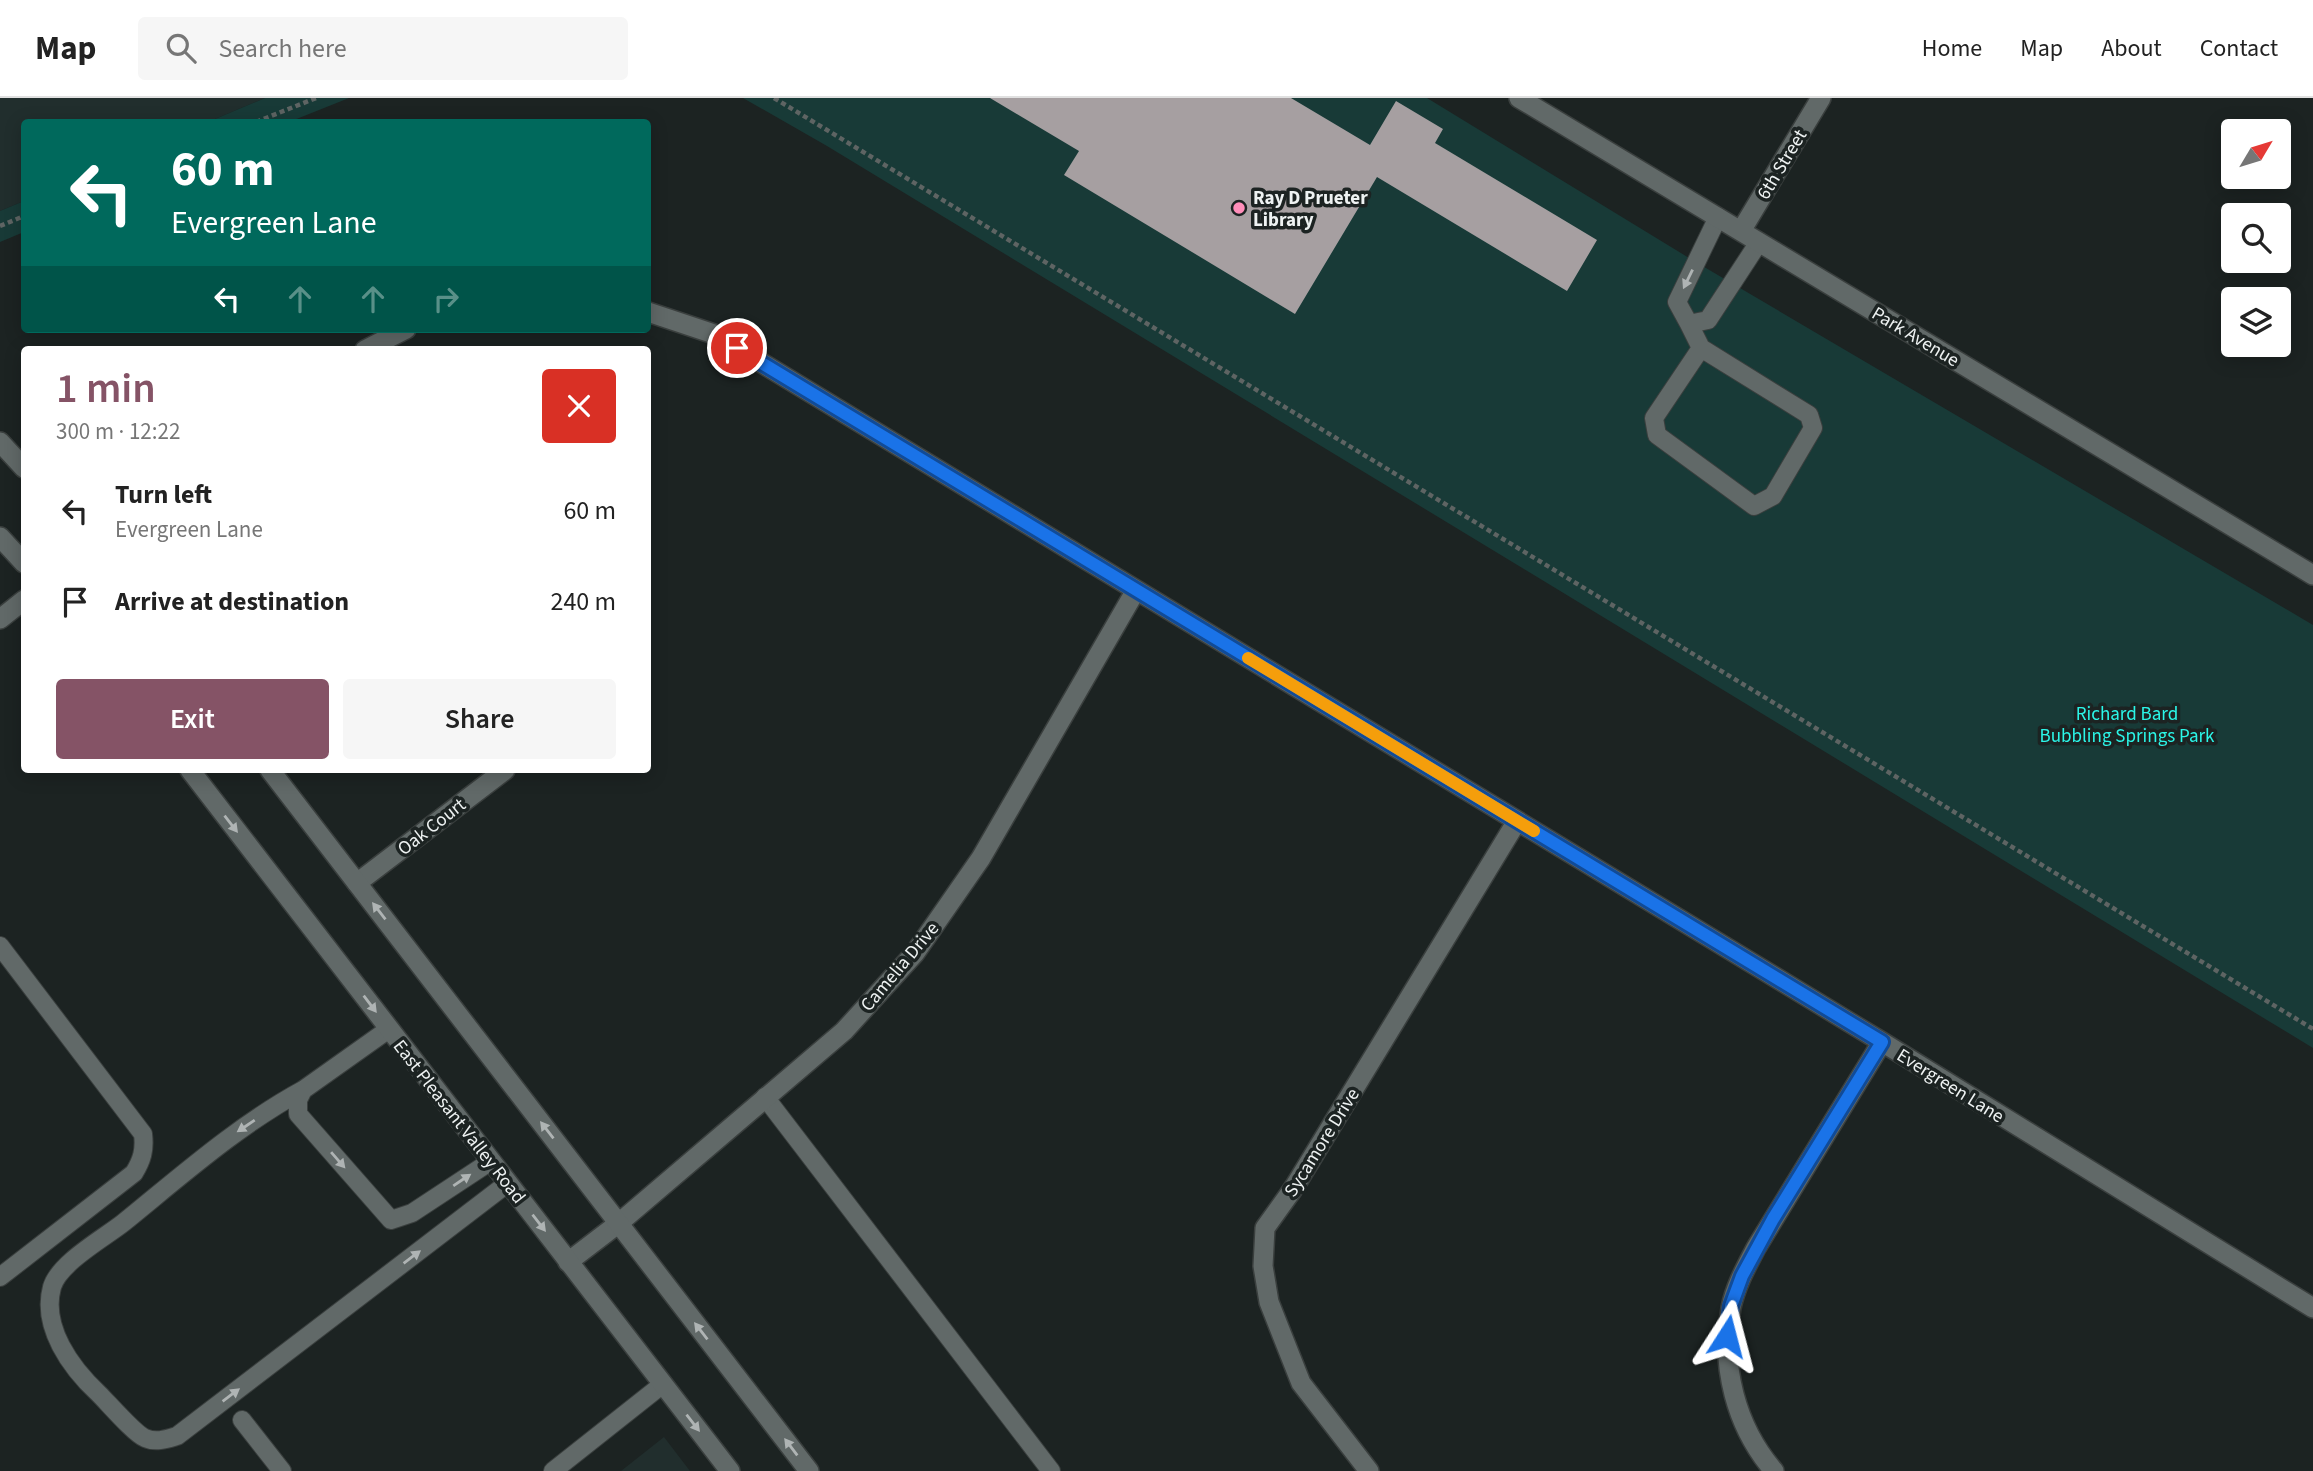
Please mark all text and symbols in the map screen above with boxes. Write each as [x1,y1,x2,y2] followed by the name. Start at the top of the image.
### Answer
[138,17,628,80] search box
[35,25,96,72] text: Map
[162,29,200,67] icon: search
[218,30,347,67] text: Search here
[1922,31,1982,66] text: Home
[2020,31,2063,66] text: Map
[2101,31,2162,66] text: About
[2200,31,2278,66] text: Contact
[2221,119,2291,189] north arrow
[2221,119,2291,357] map controls
[1751,124,1814,205] street label: 6th Street
[171,135,275,205] text: 60 m
[56,147,147,238] icon: left
[1253,185,1368,234] place label: Ray D Prueter Library
[171,200,377,246] text: Evergreen Lane
[1231,200,1247,216] marker: Ray D Prueter Library
[2221,203,2291,273] button: search
[1683,269,1694,289] one-way arrow
[208,280,246,318] icon: left
[281,280,319,318] icon: ahead
[354,280,392,318] icon: ahead
[427,280,465,318] icon: right
[2221,287,2291,357] button: layers
[1866,301,1964,374] street label: Park Avenue
[707,318,767,378] pin
[718,329,756,367] icon: arrive
[56,359,156,419] text: 1 min
[542,369,616,443] button: close
[56,415,180,448] text: 300 m · 12:22
[115,476,212,513] text: Turn left
[56,492,94,530] icon: left
[563,492,616,529] text: 60 m
[115,513,263,546] text: Evergreen Lane
[56,583,94,621] icon: arrive
[115,583,349,620] text: Arrive at destination
[550,583,616,620] text: 240 m
[56,679,329,759] button: Exit
[343,679,616,759] button: Share
[2039,701,2215,750] park label: Richard Bard Bubbling Springs Park
[392,792,472,862] street label: Oak Court
[224,815,238,833] one-way arrow
[371,902,386,920] one-way arrow
[855,916,946,1018] street label: Camelia Drive
[363,995,377,1014] one-way arrow
[386,1034,531,1210] street label: East Pleasant Valley Road
[1891,1042,2009,1130] street label: Evergreen Lane
[1278,1083,1367,1202] street label: Sycamore Drive
[236,1119,255,1132] one-way arrow
[541,1121,555,1139] one-way arrow
[330,1151,345,1168] one-way arrow
[453,1173,471,1187] one-way arrow
[531,1214,546,1232] one-way arrow
[403,1250,421,1264] one-way arrow
[1690,1299,1764,1373] position arrow
[694,1322,709,1340] one-way arrow
[222,1388,241,1402] one-way arrow
[685,1413,700,1431] one-way arrow
[784,1439,799,1457] one-way arrow

